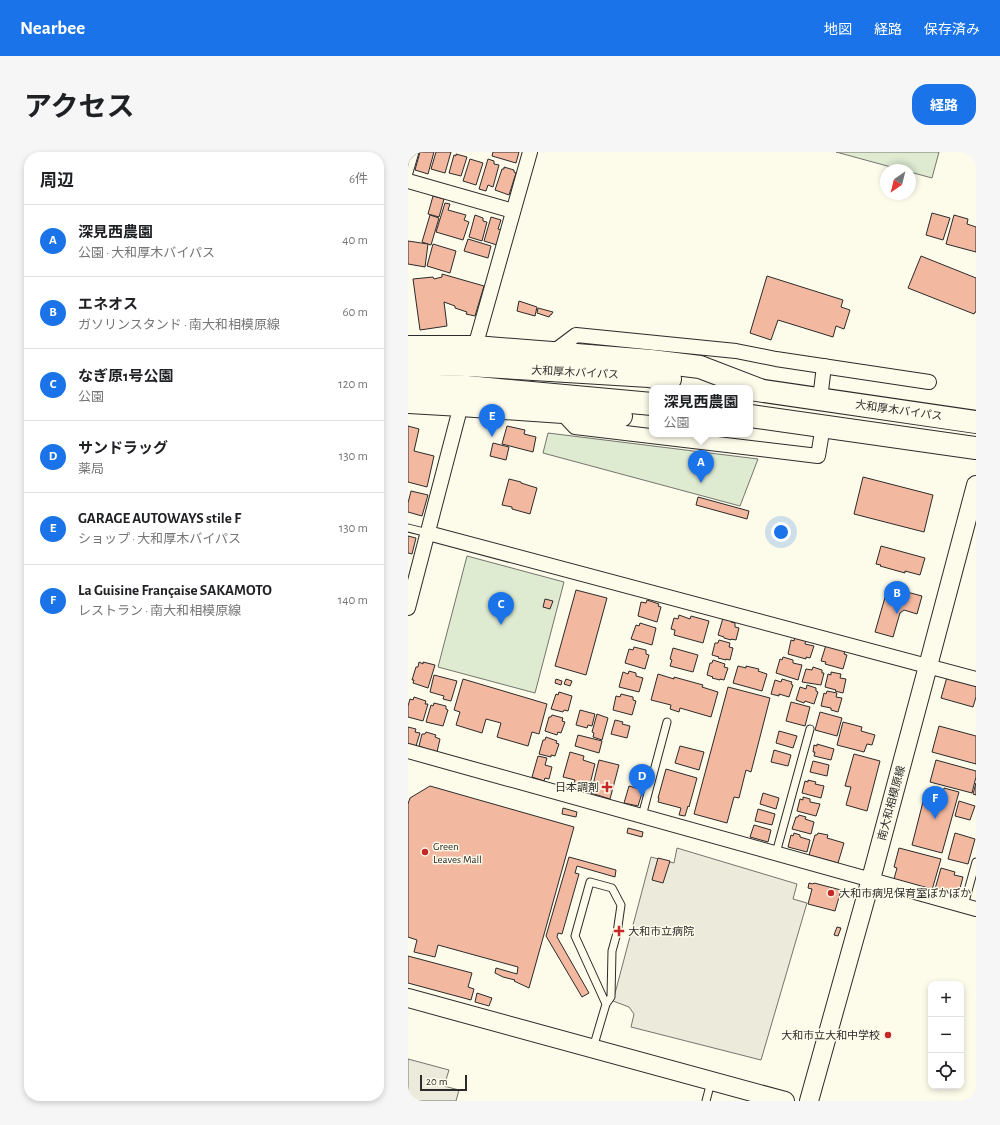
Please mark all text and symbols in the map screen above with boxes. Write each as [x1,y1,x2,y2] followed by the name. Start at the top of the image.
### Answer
[20,19,85,38] text: Nearbee
[824,23,852,37] text: 地図
[874,23,902,37] text: 経路
[924,23,980,37] text: 保存済み
[912,84,976,125] button: 経路
[24,94,135,122] text: アクセス
[880,164,916,200] north arrow
[40,172,74,189] text: 周辺
[349,173,368,186] text: 6件
[78,225,153,240] text: 深見西農園
[49,234,57,247] text: A
[342,234,368,247] text: 40 m
[78,247,215,260] text: 公園 · 大和厚木バイパス
[78,297,138,312] text: エネオス
[49,306,57,319] text: B
[342,306,368,319] text: 60 m
[78,319,280,332] text: ガソリンスタンド · 南大和相模原線
[531,364,619,380] street label: 大和厚木バイパス
[78,369,173,384] text: なぎ原1号公園
[50,378,56,391] text: C
[338,378,368,391] text: 120 m
[649,385,753,437] popup
[78,391,104,404] text: 公園
[663,395,739,410] text: 深見西農園
[855,398,943,422] street label: 大和厚木バイパス
[479,404,505,437] pin: E
[663,417,690,430] text: 公園
[78,441,168,456] text: サンドラッグ
[49,450,57,463] text: D
[339,450,368,463] text: 130 m
[688,450,714,483] pin: A
[78,463,104,476] text: 薬局
[78,511,241,526] text: GARAGE AUTOWAYS stile F
[50,522,56,535] text: E
[339,522,368,535] text: 130 m
[771,522,791,542] your location
[78,533,241,546] text: ショップ · 大和厚木バイパス
[884,581,910,614] pin: B
[78,583,272,598] text: La Guisine Française SAKAMOTO
[488,592,514,625] pin: C
[50,594,56,607] text: F
[338,594,368,607] text: 140 m
[78,605,241,618] text: レストラン · 南大和相模原線
[629,764,655,797] pin: D
[875,764,907,842] street label: 南大和相模原線
[555,782,599,793] place label: 日本調剤
[602,782,612,792] marker: 日本調剤
[922,786,948,819] pin: F
[433,841,482,865] place label: Green Leaves Mall
[420,847,430,857] marker: Green Leaves Mall
[839,887,971,899] place label: 大和市病児保育室ぽかぽか
[826,888,836,898] marker: 大和市病児保育室ぽかぽか
[613,925,625,937] marker: 大和市立病院
[628,925,694,937] place label: 大和市立病院
[928,981,964,1089] map controls
[928,981,964,1017] button: +
[928,1017,964,1053] button: −
[781,1029,880,1041] place label: 大和市立大和中学校
[883,1030,893,1040] marker: 大和市立大和中学校
[928,1053,964,1089] button: locate
[420,1073,467,1092] scale bar
[426,1076,447,1087] text: 20 m

